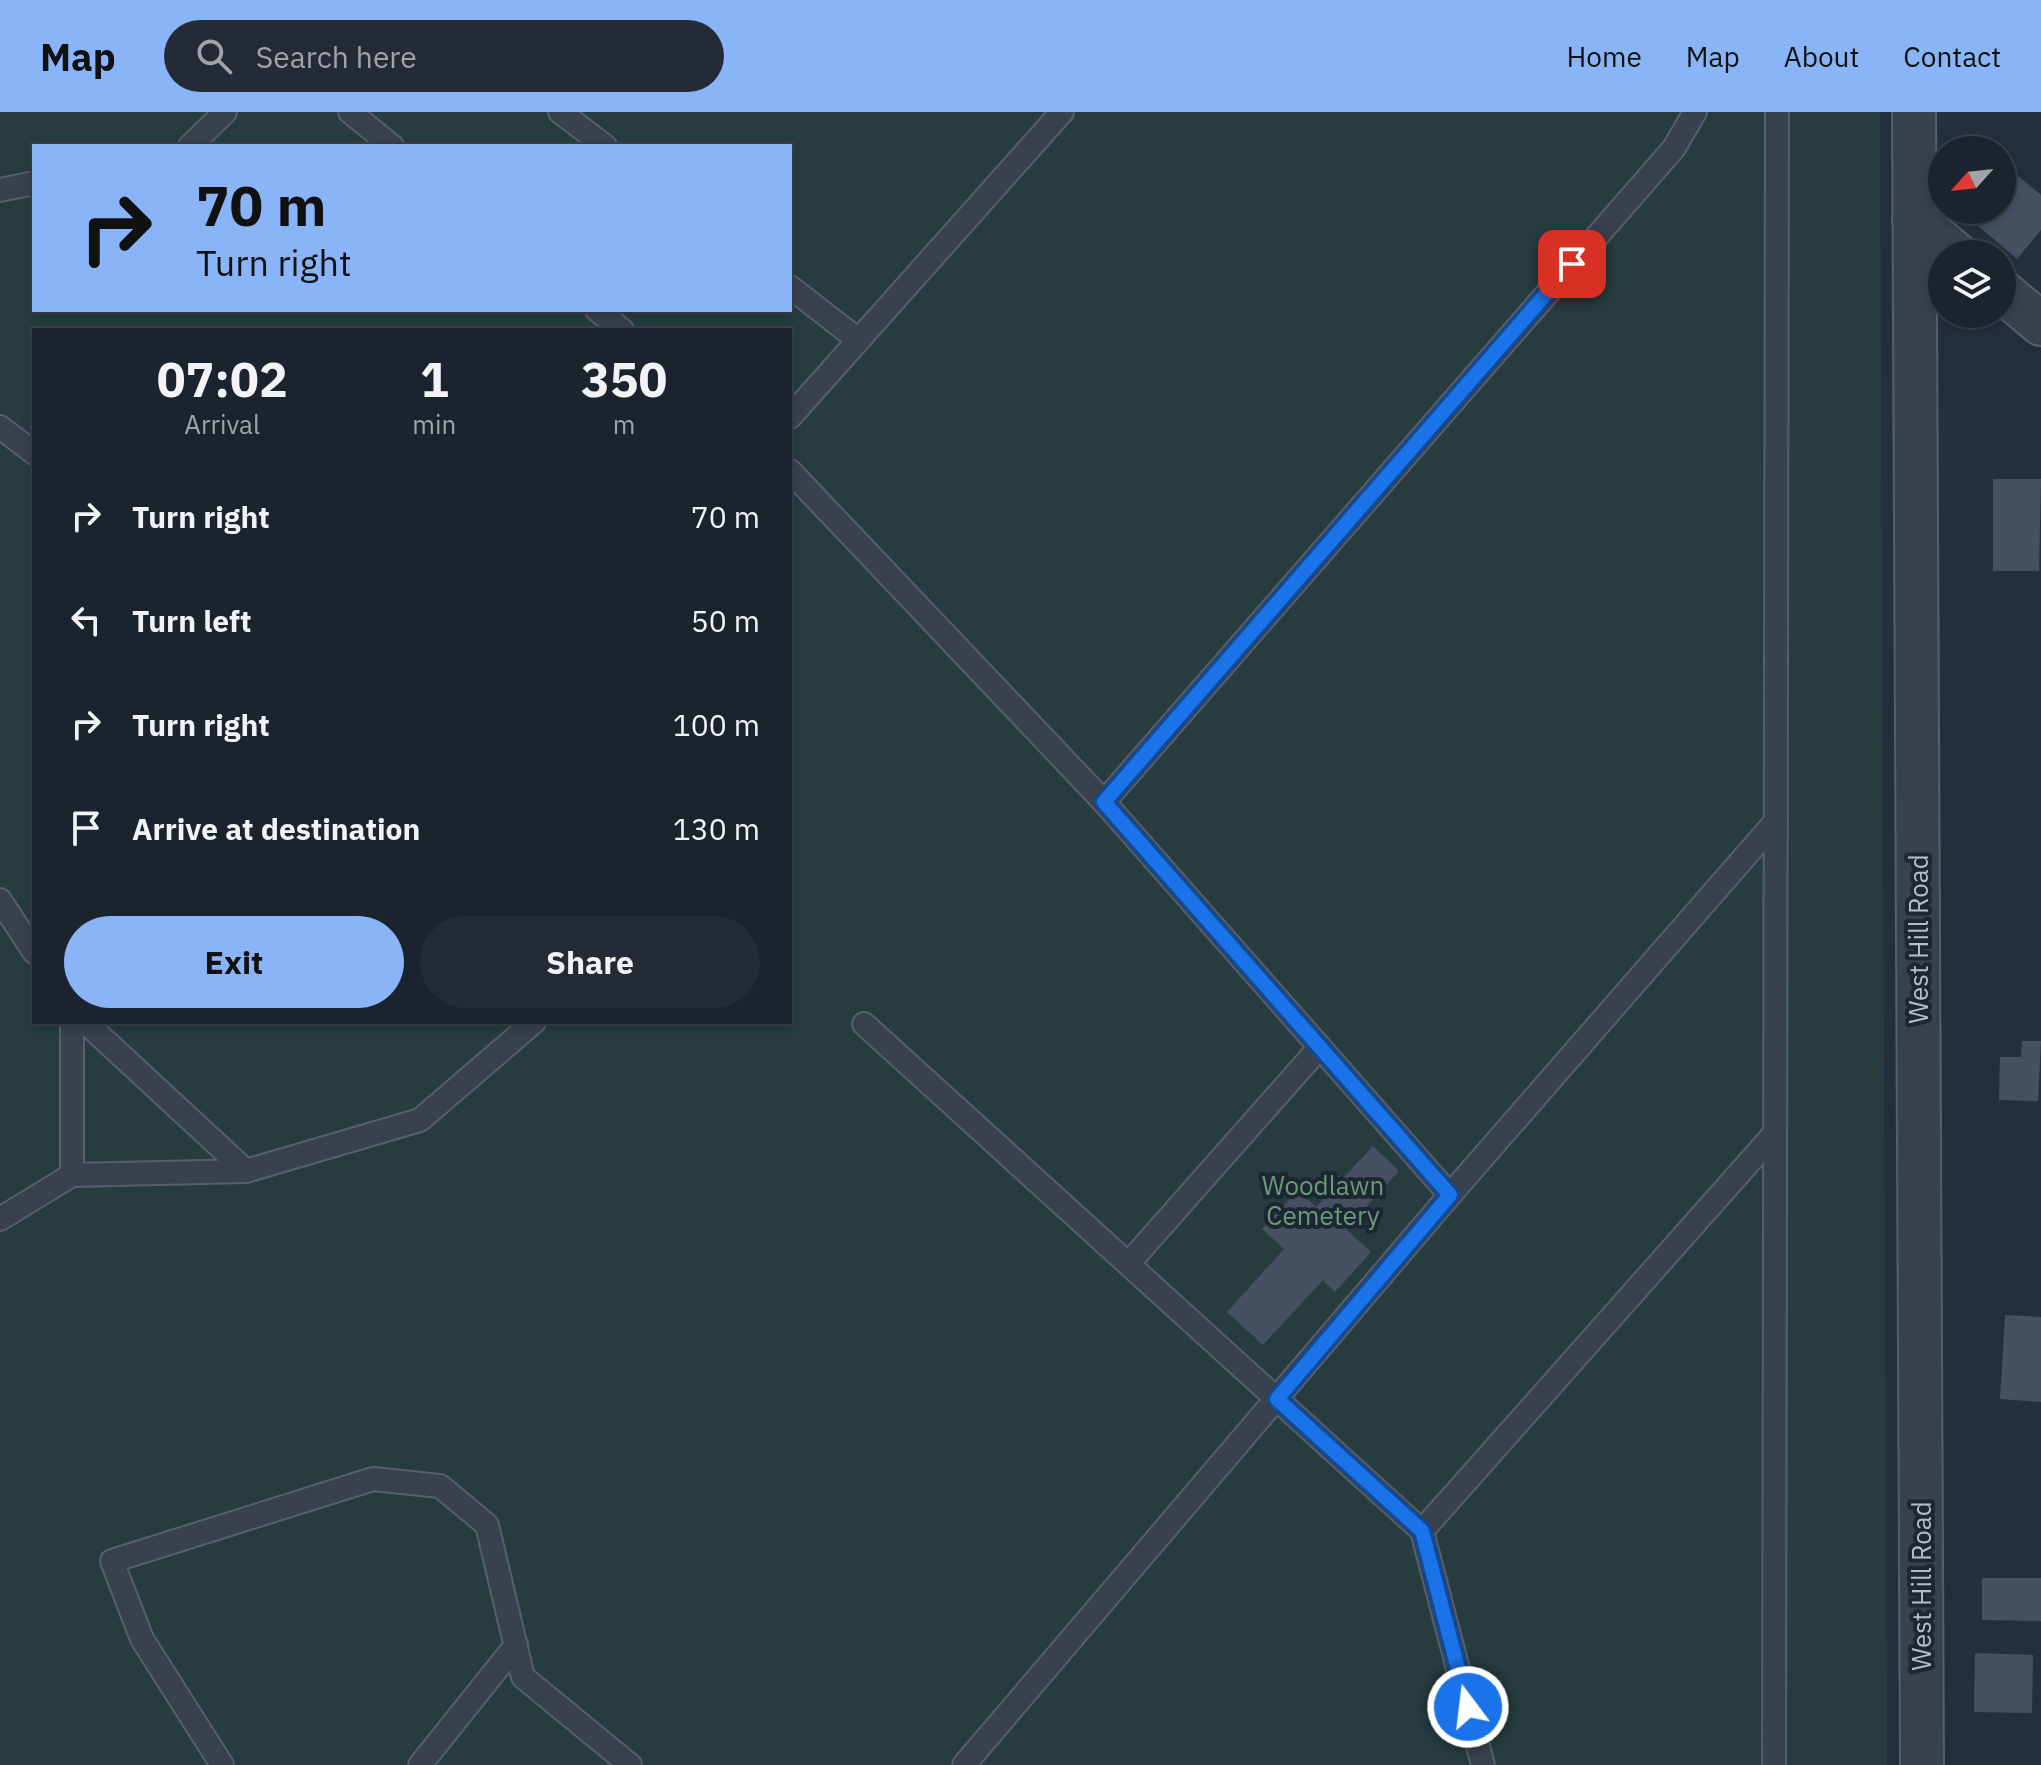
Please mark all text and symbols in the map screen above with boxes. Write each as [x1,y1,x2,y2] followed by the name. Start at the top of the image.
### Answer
[164,20,724,92] search box
[40,32,116,81] text: Map
[192,34,236,78] icon: search
[256,37,417,76] text: Search here
[1566,38,1642,75] text: Home
[1686,38,1740,75] text: Map
[1784,38,1859,75] text: About
[1903,38,2001,75] text: Contact
[1928,136,2016,224] north arrow
[1928,136,2016,328] map controls
[196,169,326,241] text: 70 m
[64,176,168,280] icon: right
[1538,230,1606,298] pin
[196,239,352,286] text: Turn right
[1928,240,2016,328] button: layers
[1550,242,1594,286] icon: arrive
[157,348,288,410] text: 07:02
[420,348,449,410] text: 1
[581,348,667,410] text: 350
[184,407,260,441] text: Arrival
[412,407,456,441] text: min
[613,407,635,441] text: m
[64,494,108,538] icon: right
[132,497,270,536] text: Turn right
[691,497,760,536] text: 70 m
[64,598,108,642] icon: left
[132,601,251,640] text: Turn left
[691,601,760,640] text: 50 m
[64,702,108,746] icon: right
[132,705,270,744] text: Turn right
[673,705,760,744] text: 100 m
[64,806,108,850] icon: arrive
[132,809,420,848] text: Arrive at destination
[673,809,760,848] text: 130 m
[1901,854,1935,1024] street label: West Hill Road
[64,916,404,1008] button: Exit
[420,916,760,1008] button: Share
[1262,1168,1384,1232] park label: Woodlawn Cemetery
[1904,1501,1938,1671] street label: West Hill Road
[1426,1665,1510,1749] position arrow

